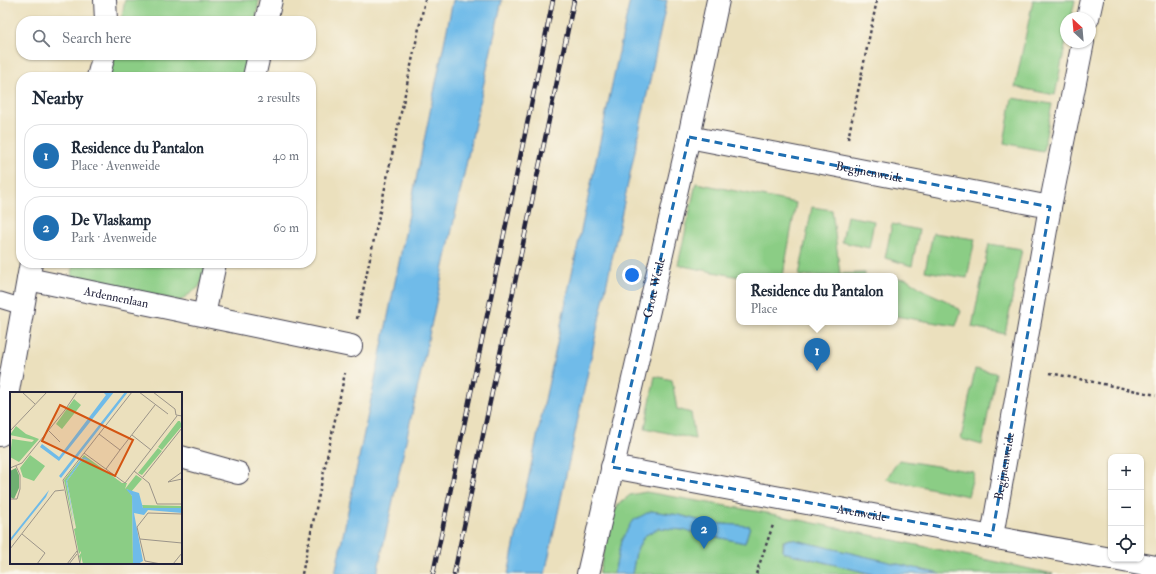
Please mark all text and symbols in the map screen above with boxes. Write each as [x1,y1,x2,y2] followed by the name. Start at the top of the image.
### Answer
[1060,12,1096,48] north arrow
[16,16,316,60] search box
[30,27,52,49] icon: search
[62,29,131,48] text: Search here
[32,88,83,109] text: Nearby
[257,90,300,106] text: 2 results
[71,139,204,158] text: Residence du Pantalon
[44,148,48,164] text: 1
[273,148,299,164] text: 40 m
[71,158,160,174] text: Place · Avenweide
[835,158,905,186] street label: Begijnenweide
[71,211,151,230] text: De Vlaskamp
[43,220,49,236] text: 2
[273,220,299,236] text: 60 m
[71,230,157,246] text: Park · Avenweide
[640,256,668,319] street label: Grote Weide
[622,265,642,285] your location
[736,273,898,325] popup
[750,282,884,301] text: Residence du Pantalon
[81,283,150,311] street label: Ardennenlaan
[750,301,777,317] text: Place
[804,338,830,371] pin: 1
[10,392,182,564] inset map
[991,431,1018,501] street label: Begijnenweide
[1108,454,1144,562] map controls
[1108,454,1144,490] button: +
[1108,490,1144,526] button: −
[835,501,888,525] street label: Avenweide
[691,516,717,549] pin: 2
[1108,526,1144,562] button: locate

